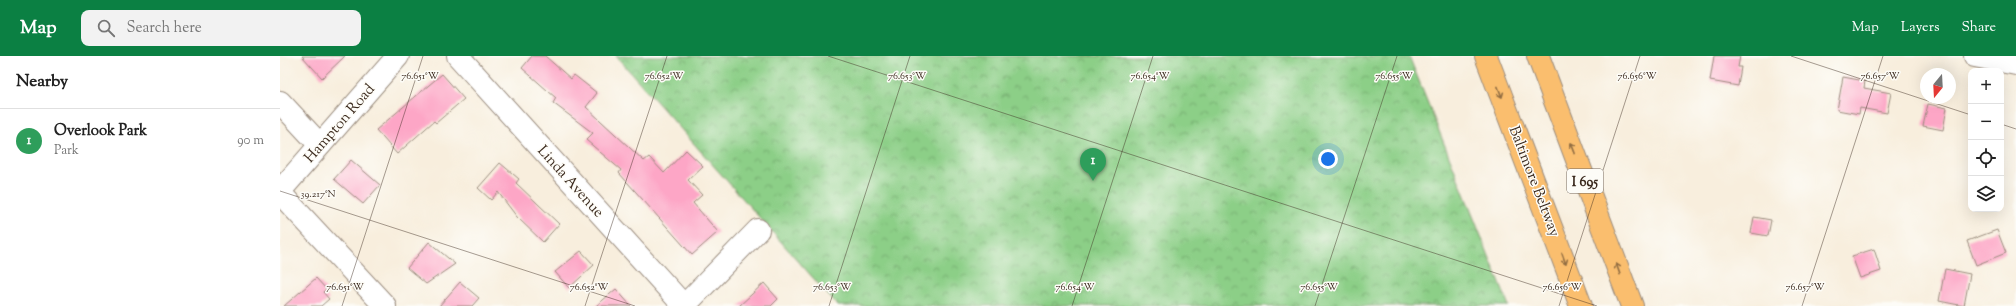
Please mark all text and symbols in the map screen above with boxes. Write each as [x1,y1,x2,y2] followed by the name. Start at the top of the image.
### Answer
[81,10,361,46] search box
[20,15,57,42] text: Map
[95,17,117,39] icon: search
[127,18,202,39] text: Search here
[1852,18,1879,38] text: Map
[1901,18,1939,38] text: Layers
[1961,18,1996,38] text: Share
[1920,68,1956,104] north arrow
[1968,68,2004,212] map controls
[1968,68,2004,104] button: +
[401,69,439,84] text: 76.651°W
[645,69,683,84] text: 76.652°W
[888,69,926,84] text: 76.653°W
[1130,69,1170,84] text: 76.654°W
[1375,69,1413,84] text: 76.655°W
[1617,69,1657,84] text: 76.656°W
[1860,69,1900,84] text: 76.657°W
[16,70,68,94] text: Nearby
[300,80,381,168] street label: Hampton Road
[1497,86,1505,98] one-way arrow
[1968,104,2004,140] button: −
[54,121,147,142] text: Overlook Park
[1503,123,1565,240] street label: Baltimore Beltway
[27,132,31,150] text: 1
[237,132,264,150] text: 90 m
[1968,140,2004,176] button: locate
[532,141,608,223] street label: Linda Avenue
[54,142,79,160] text: Park
[1568,142,1576,154] one-way arrow
[1080,148,1106,181] pin: 1
[1318,149,1338,169] your location
[1567,169,1603,193] road number: I 695
[1968,176,2004,212] button: layers
[301,187,336,202] text: 39.217°N
[1561,253,1569,265] one-way arrow
[1614,263,1621,276] one-way arrow
[326,280,364,295] text: 76.651°W
[570,280,608,295] text: 76.652°W
[813,280,851,295] text: 76.653°W
[1055,280,1095,295] text: 76.654°W
[1300,280,1338,295] text: 76.655°W
[1542,280,1582,295] text: 76.656°W
[1785,280,1825,295] text: 76.657°W

